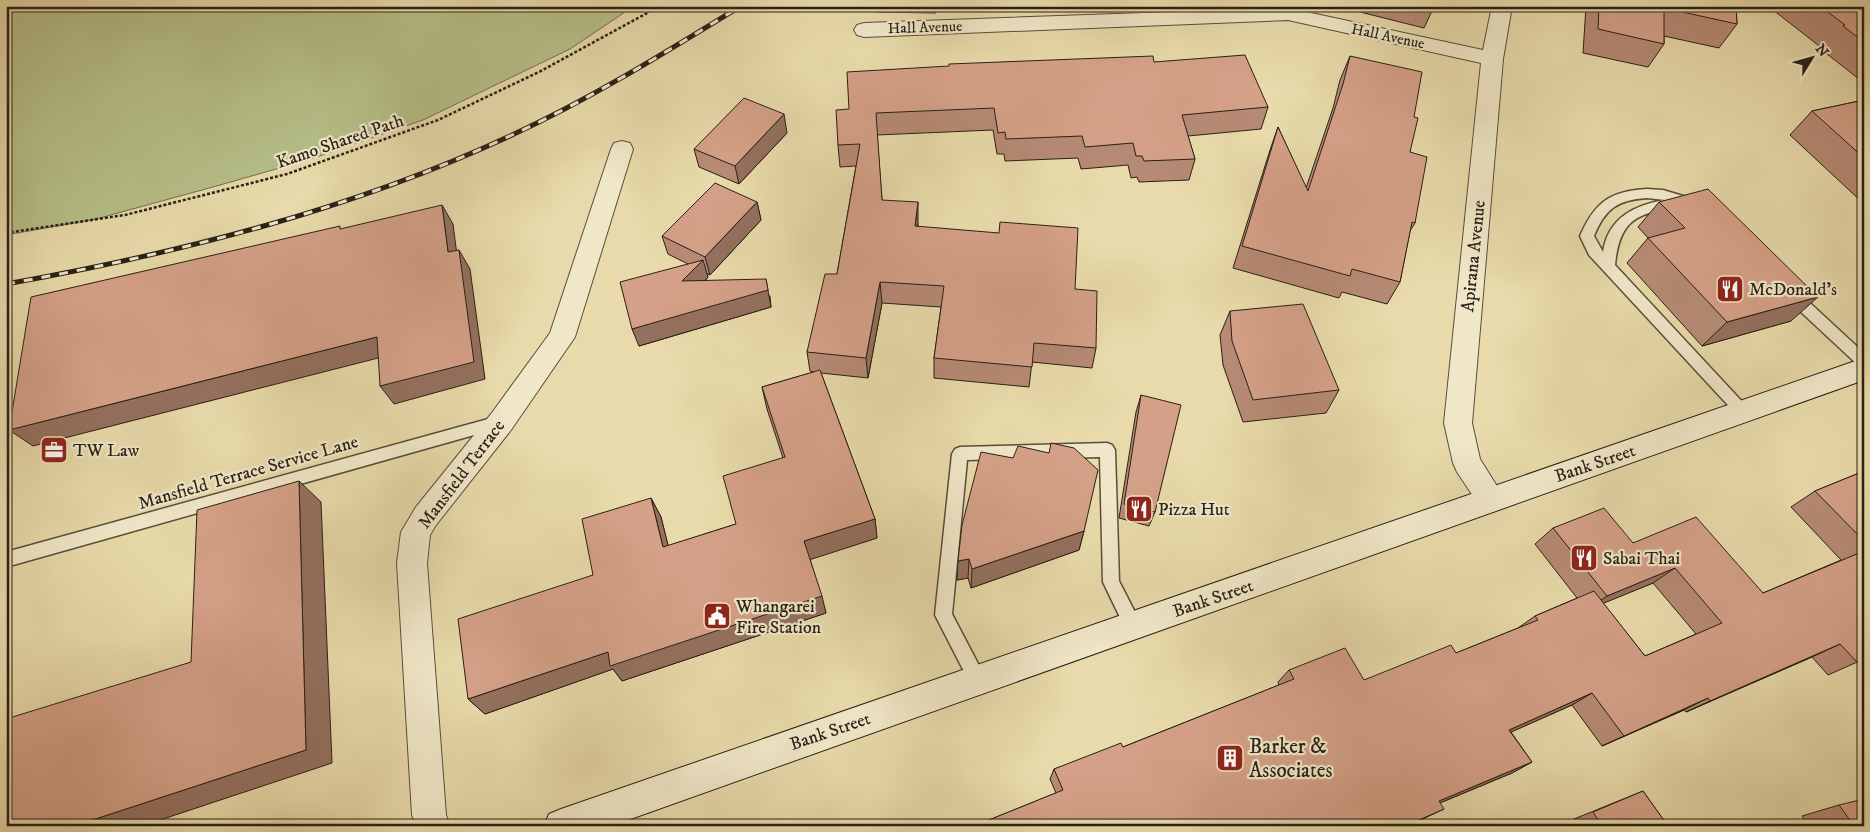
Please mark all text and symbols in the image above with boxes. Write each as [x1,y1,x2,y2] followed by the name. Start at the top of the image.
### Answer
[887,17,963,38] street label: Hall Avenue
[1350,19,1426,54] street label: Hall Avenue
[1788,32,1838,82] north arrow
[1811,41,1833,61] text: N
[274,110,407,174] street label: Kamo Shared Path
[1457,199,1491,313] street label: Apirana Avenue
[1715,274,1745,304] restaurant icon: McDonald's
[1749,279,1837,301] place label: McDonald's
[414,416,510,533] street label: Mansfield Terrace
[136,431,361,515] street label: Mansfield Terrace Service Lane
[39,435,69,465] office icon: TW Law
[73,440,140,462] place label: TW Law
[1552,440,1639,488] street label: Bank Street
[1124,494,1154,524] restaurant icon: Pizza Hut
[1158,499,1230,521] place label: Pizza Hut
[1569,543,1599,573] restaurant icon: Sabai Thai
[1603,548,1680,570] place label: Sabai Thai
[1170,575,1257,623] street label: Bank Street
[735,596,822,639] place label: Whangarei Fire Station
[702,601,732,631] public building icon: Whangarei Fire Station
[787,708,874,756] street label: Bank Street
[1249,734,1332,784] place label: Barker & Associates
[1215,743,1245,773] building icon: Barker & Associates

